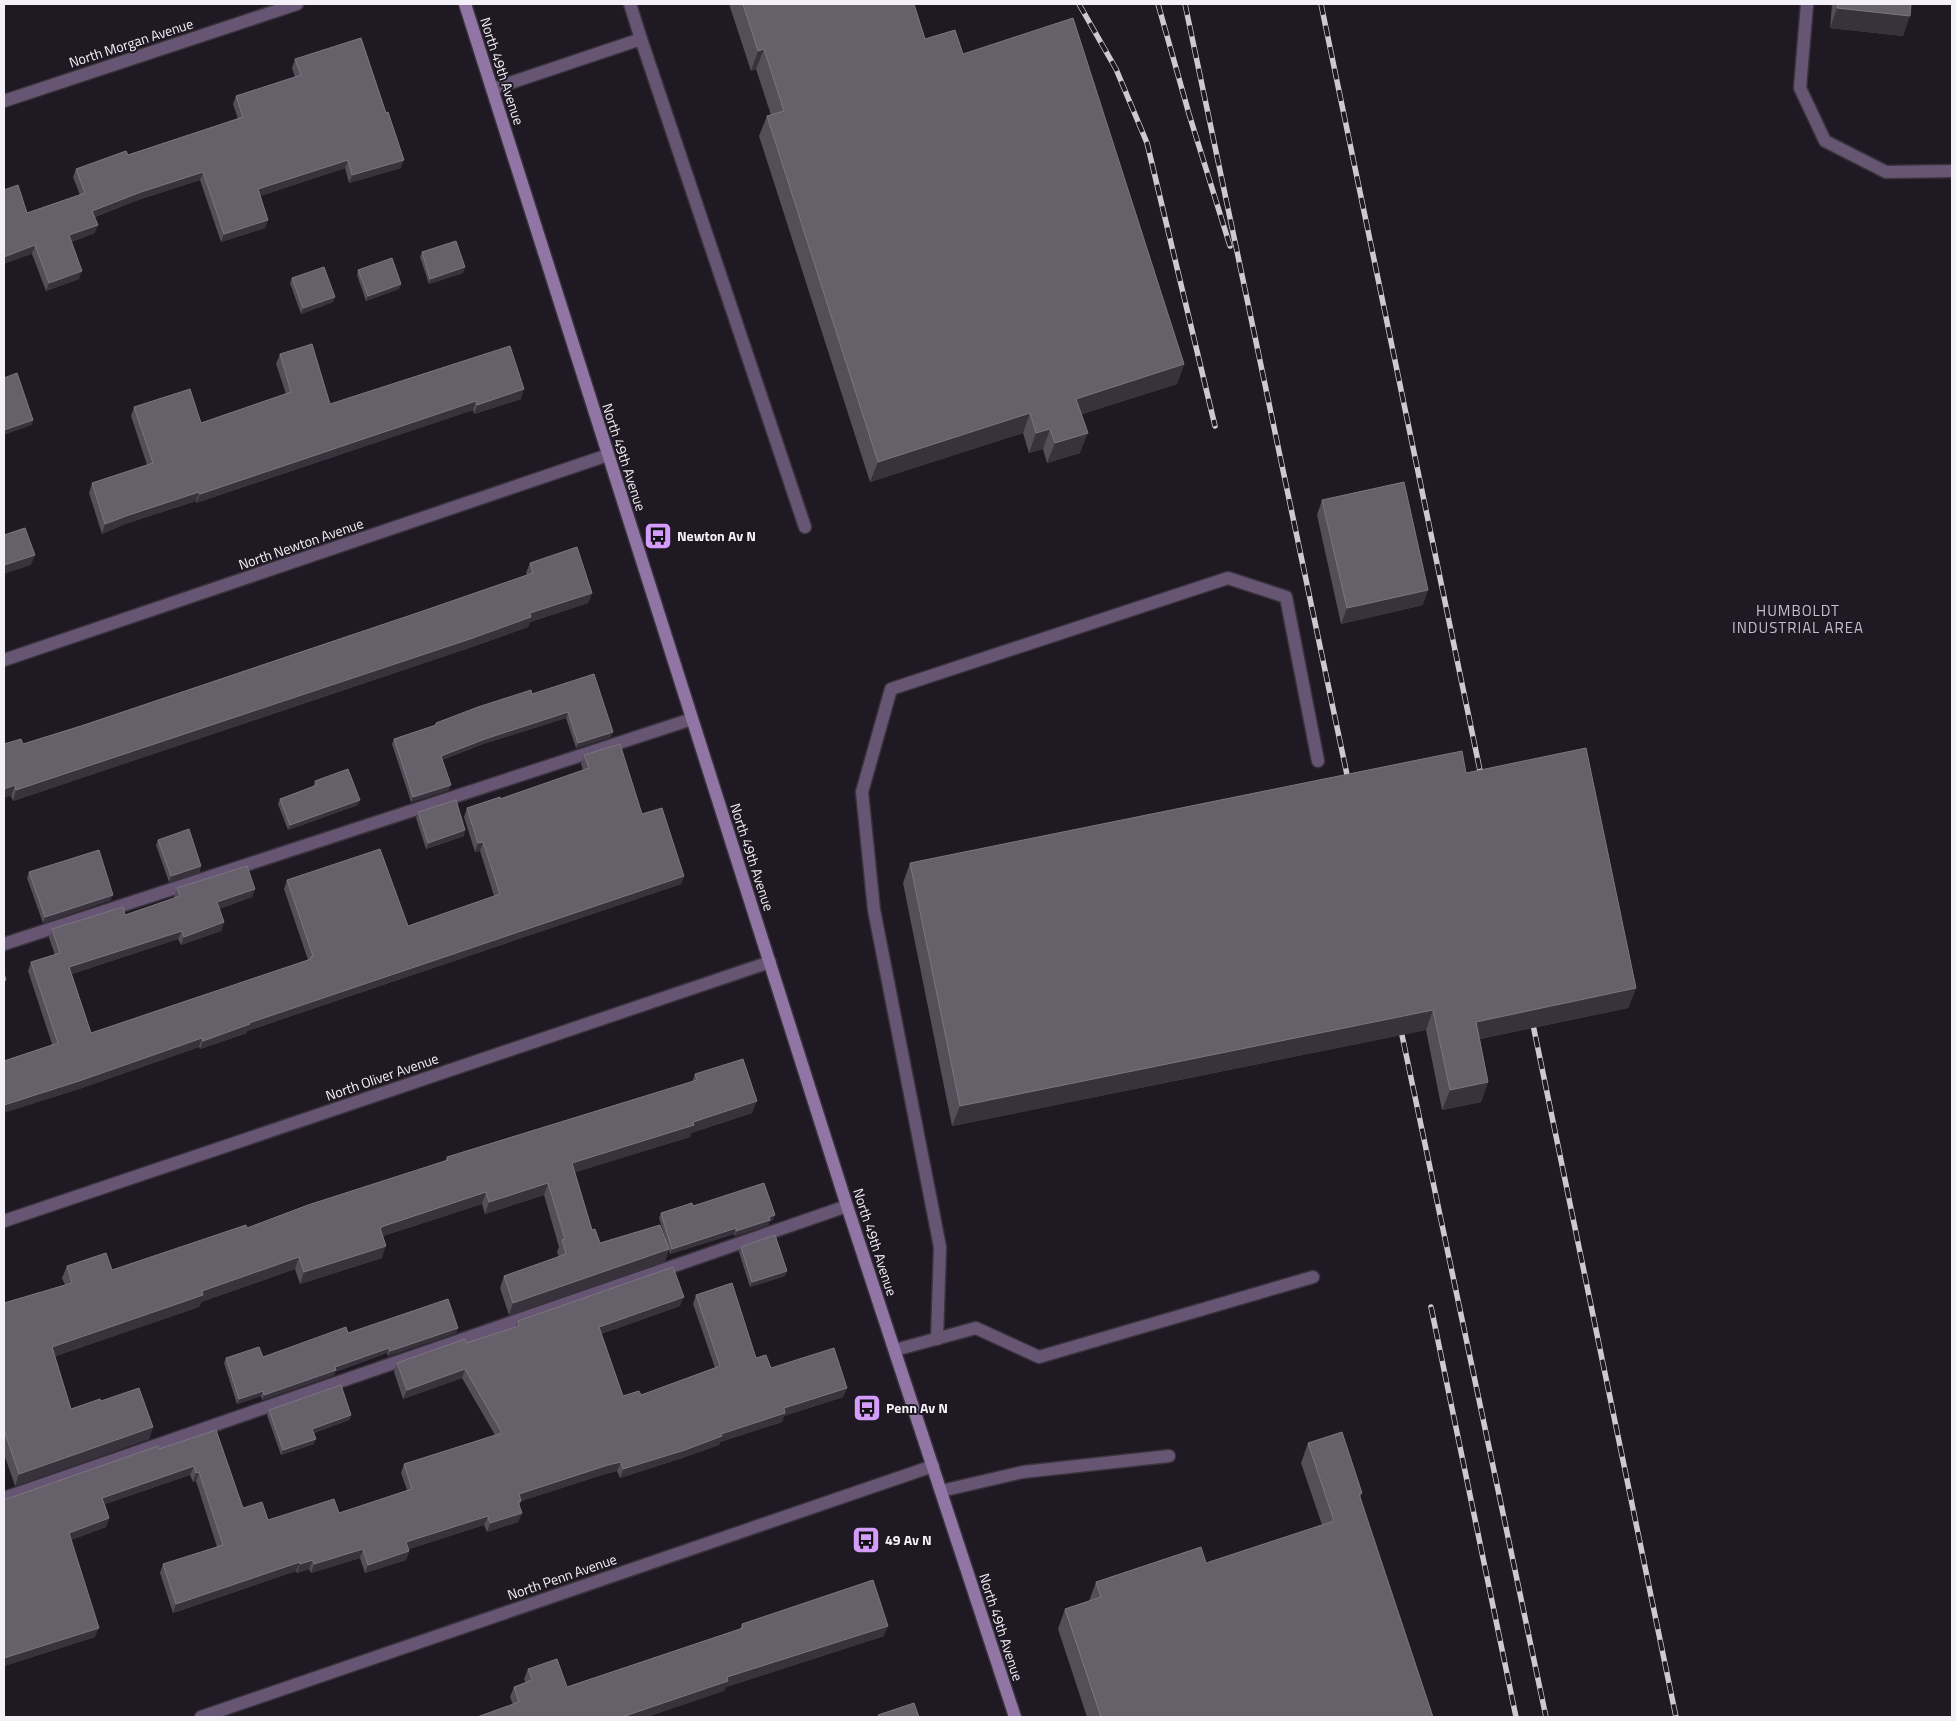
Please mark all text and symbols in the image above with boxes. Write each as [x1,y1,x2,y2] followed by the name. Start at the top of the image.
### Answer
[66,13,196,73] street label: North Morgan Avenue
[475,14,530,127] street label: North 49th Avenue
[597,400,652,513] street label: North 49th Avenue
[236,512,366,575] street label: North Newton Avenue
[643,521,673,551] bus stop icon: Newton Av N
[677,525,756,546] place label: Newton Av N
[1732,599,1864,639] district label: HUMBOLDT INDUSTRIAL AREA
[725,800,780,913] street label: North 49th Avenue
[323,1047,441,1106] street label: North Oliver Avenue
[848,1185,903,1298] street label: North 49th Avenue
[852,1393,882,1423] bus stop icon: Penn Av N
[886,1397,948,1418] place label: Penn Av N
[851,1525,881,1555] bus stop icon: 49 Av N
[885,1529,932,1550] place label: 49 Av N
[504,1548,619,1605] street label: North Penn Avenue
[974,1570,1029,1683] street label: North 49th Avenue

